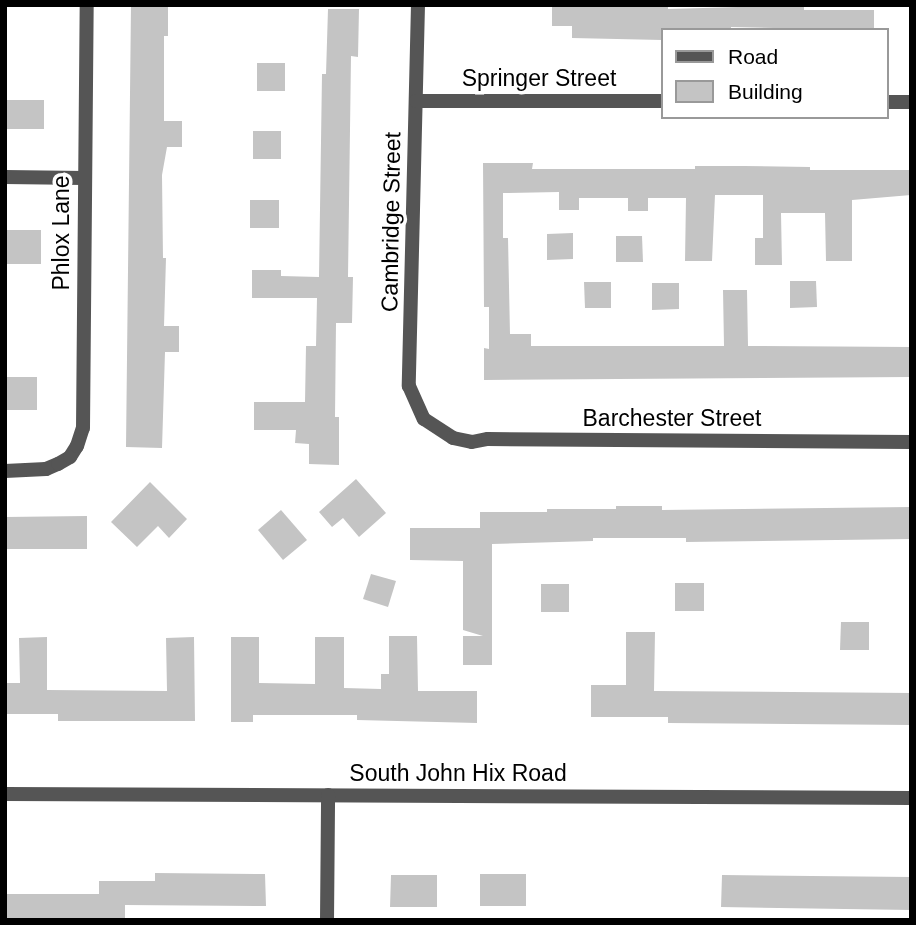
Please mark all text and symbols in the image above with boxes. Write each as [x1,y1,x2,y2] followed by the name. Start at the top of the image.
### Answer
[660,28,888,119] legend
[728,45,778,68] text: Road
[462,64,616,92] street label: Springer Street
[728,80,803,103] text: Building
[376,132,406,312] street label: Cambridge Street
[47,175,75,291] street label: Phlox Lane
[583,404,761,432] street label: Barchester Street
[349,759,567,787] street label: South John Hix Road

